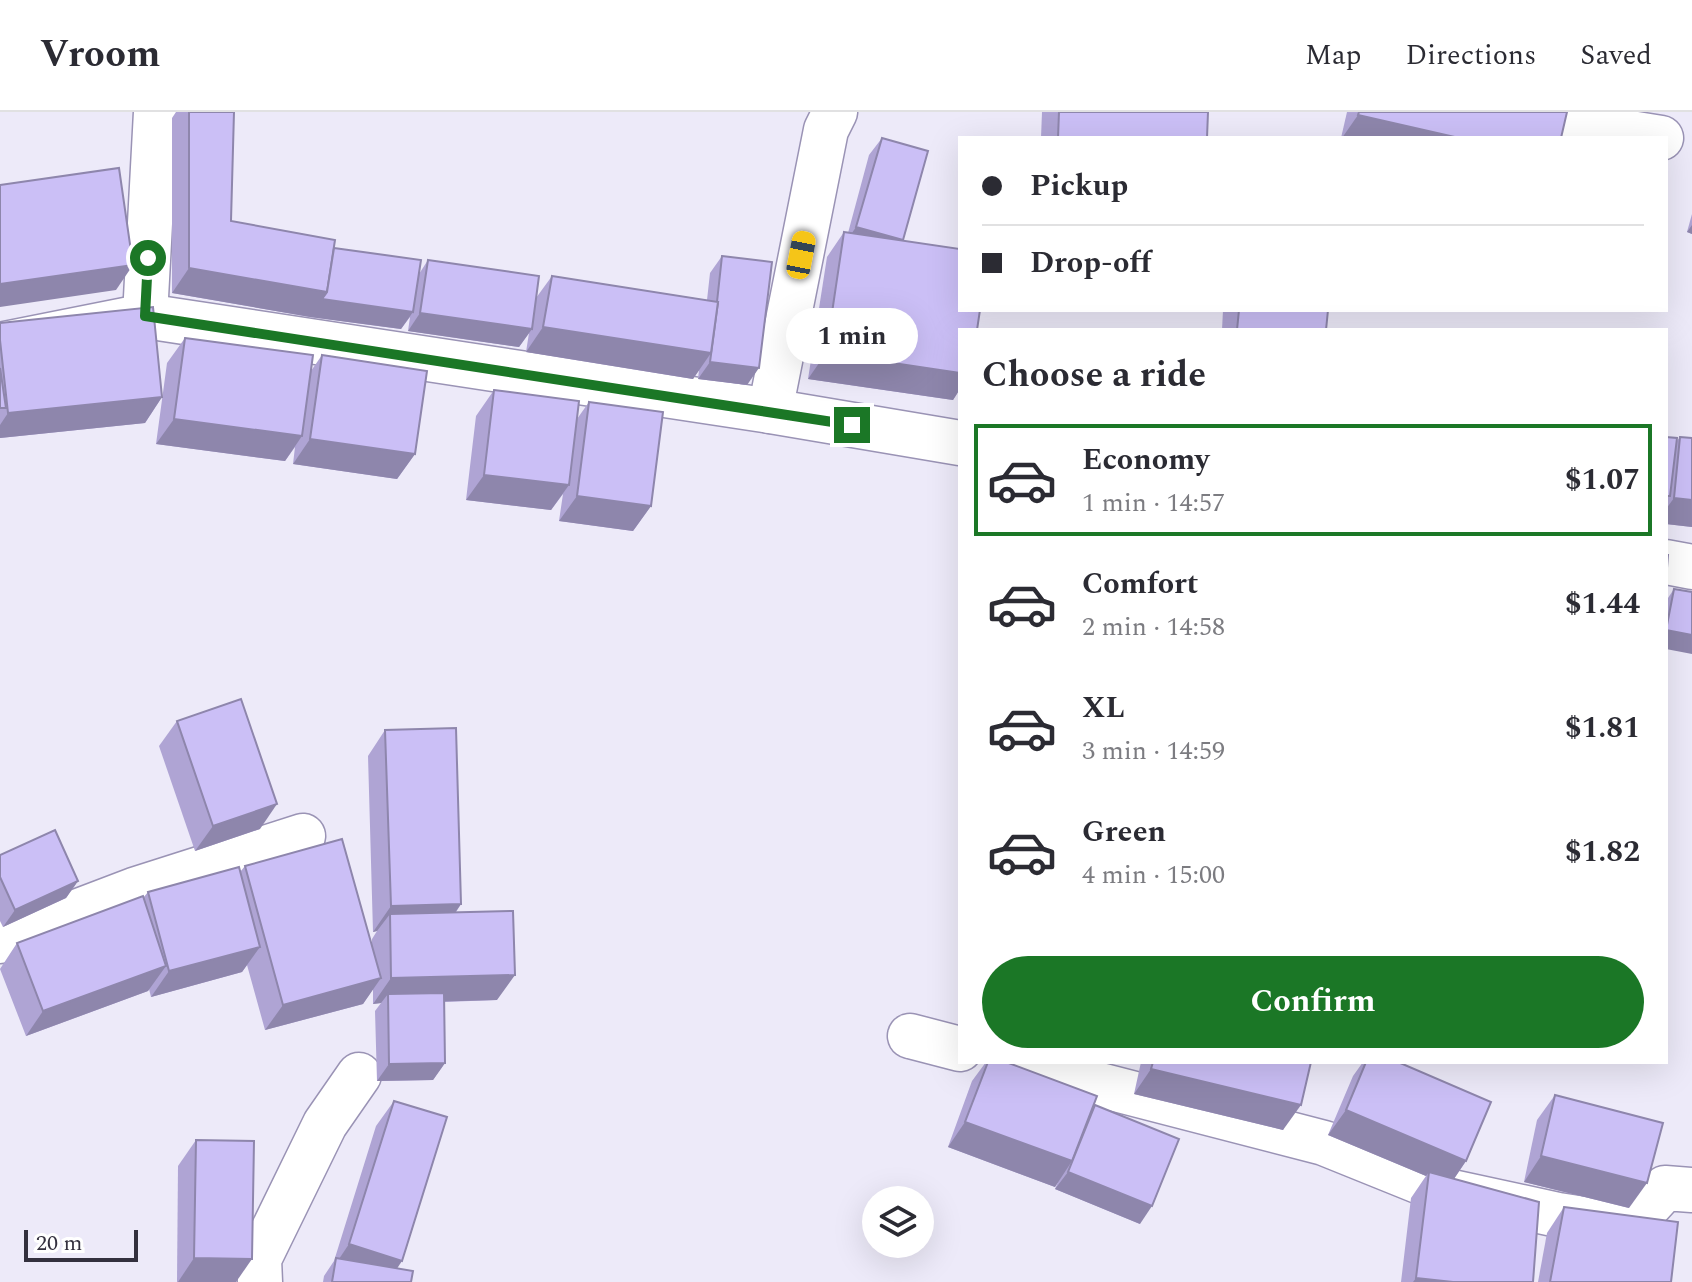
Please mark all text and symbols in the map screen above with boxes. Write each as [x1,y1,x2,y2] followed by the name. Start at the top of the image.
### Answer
[40,26,160,84] text: Vroom
[1305,34,1362,77] text: Map
[1406,34,1536,77] text: Directions
[1580,34,1652,77] text: Saved
[1030,163,1128,209] text: Pickup
[785,229,817,281] car
[130,240,166,276] route start
[1030,240,1151,286] text: Drop-off
[786,309,918,365] callout: 1 min
[817,316,887,356] text: 1 min
[982,348,1206,403] text: Choose a ride
[834,407,870,443] route end
[1082,437,1209,483] text: Economy
[986,444,1058,516] icon: car
[1565,457,1640,503] text: $1.07
[1082,483,1225,523] text: 1 min · 14:57
[1082,561,1198,607] text: Comfort
[986,568,1058,640] icon: car
[1565,581,1640,627] text: $1.44
[1082,607,1225,647] text: 2 min · 14:58
[1082,685,1125,731] text: XL
[986,692,1058,764] icon: car
[1565,705,1640,751] text: $1.81
[1082,731,1225,771] text: 3 min · 14:59
[1082,809,1166,855] text: Green
[986,816,1058,888] icon: car
[1565,829,1640,875] text: $1.82
[1082,855,1225,895] text: 4 min · 15:00
[982,956,1644,1048] button: Confirm
[862,1186,934,1258] map controls
[862,1186,934,1258] button: layers
[24,1226,138,1262] scale bar
[36,1227,82,1260] text: 20 m

